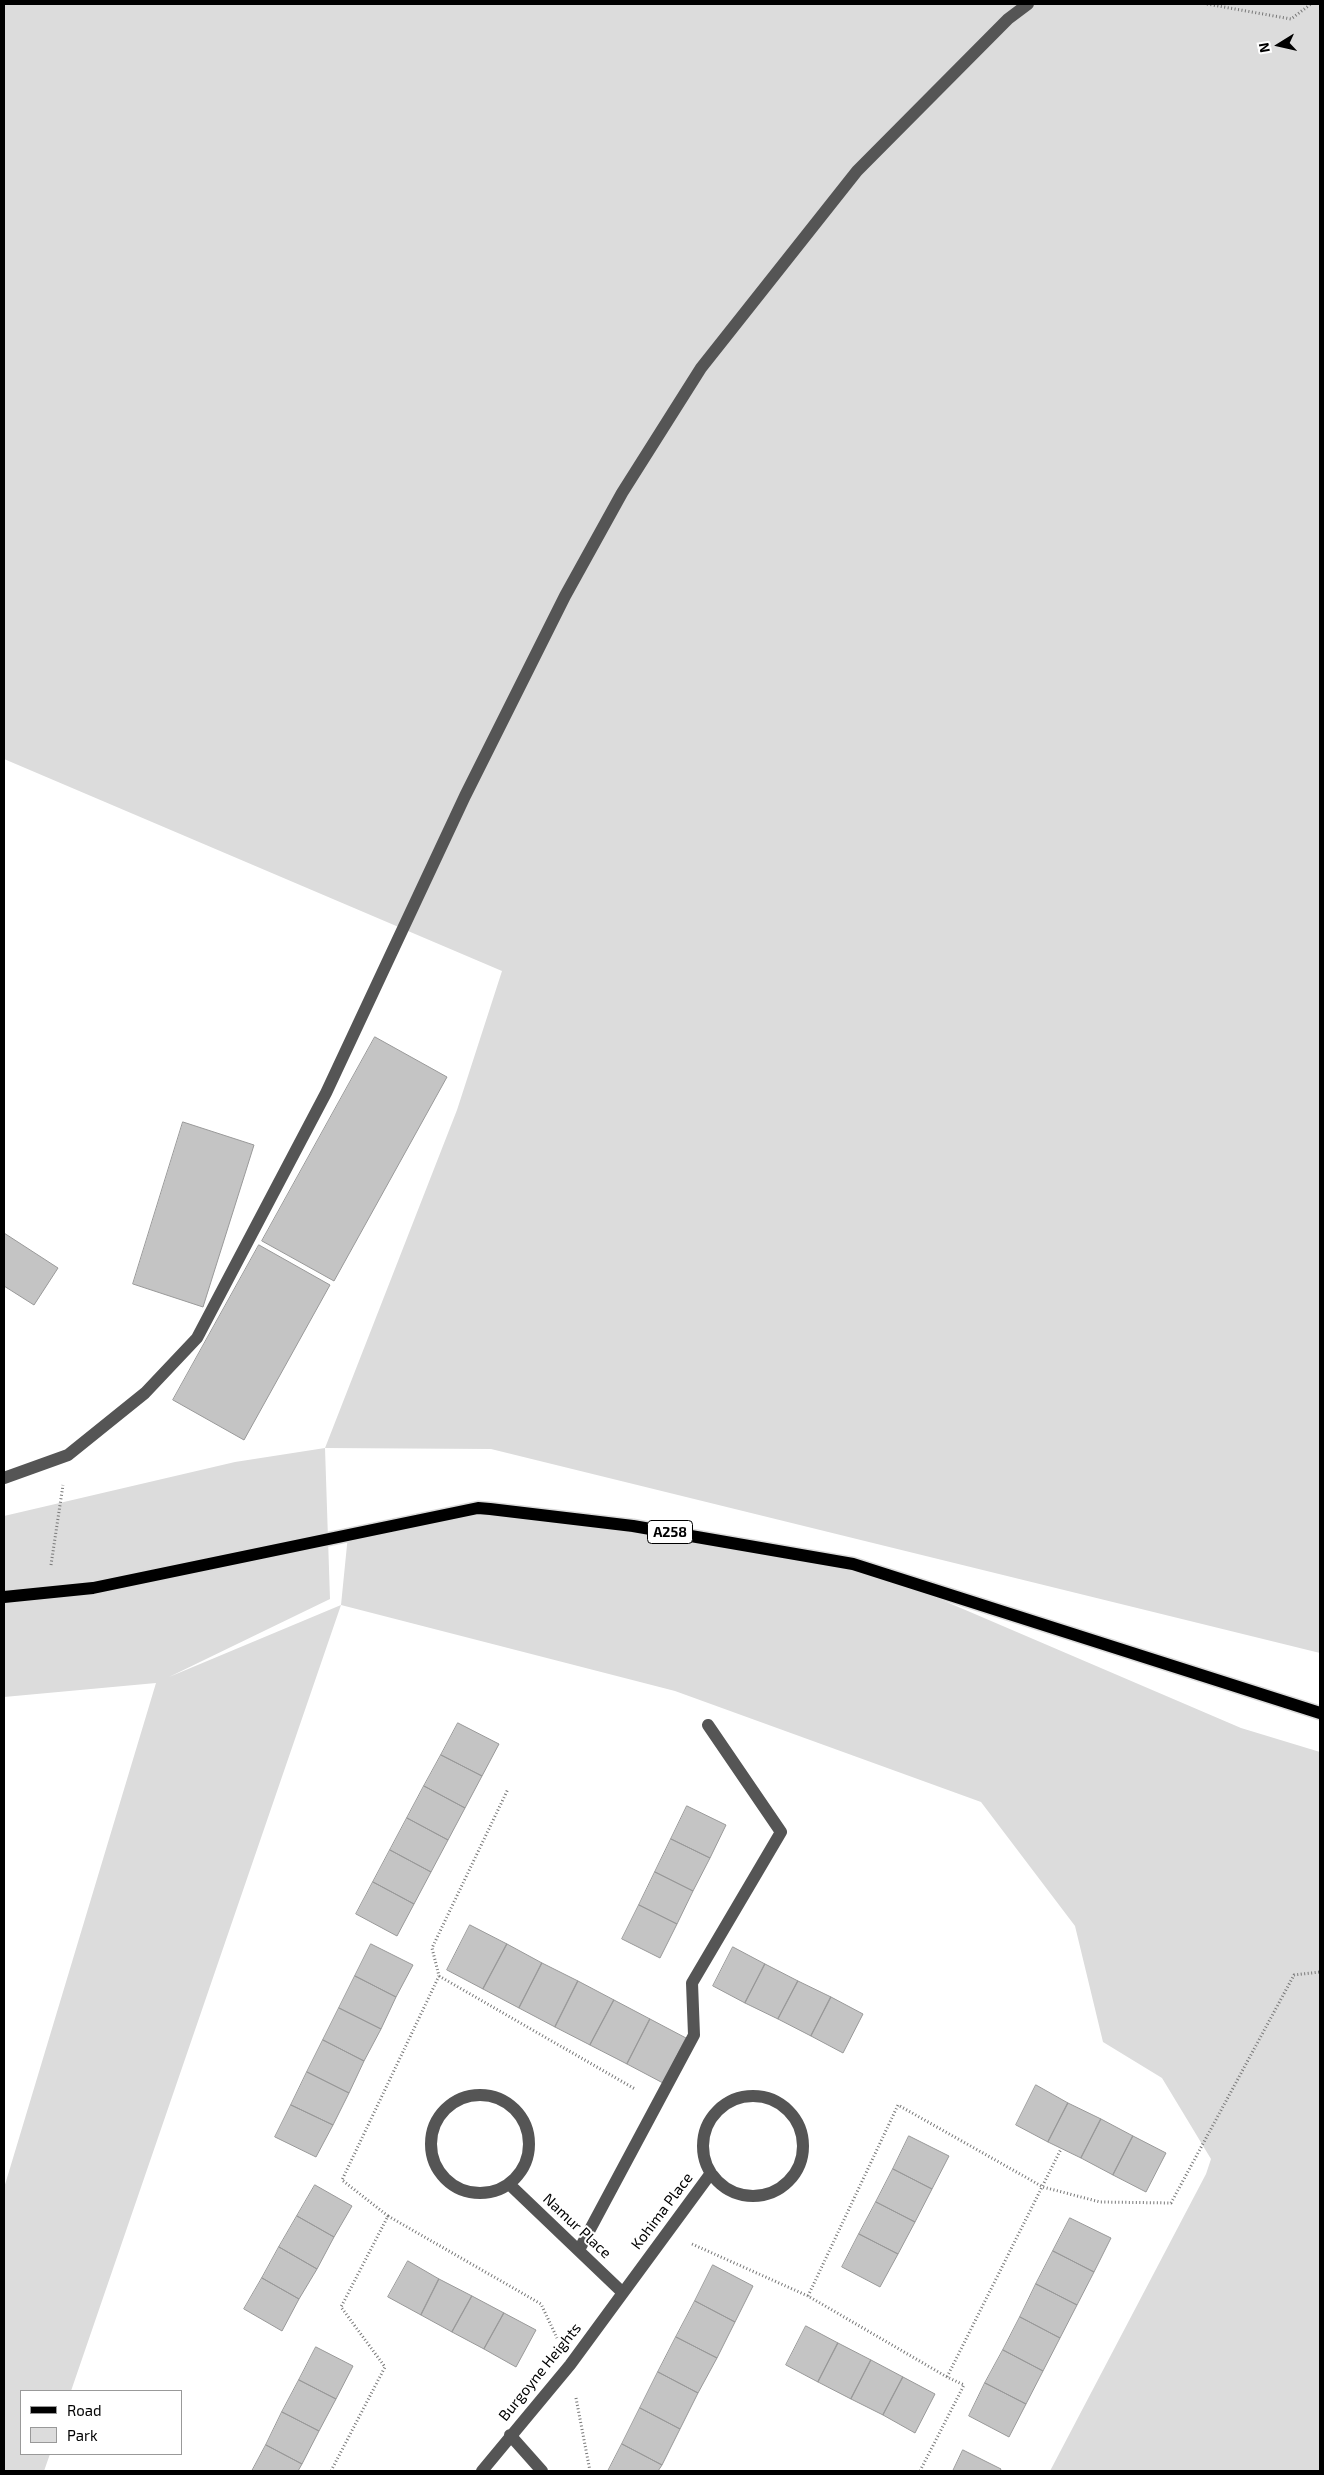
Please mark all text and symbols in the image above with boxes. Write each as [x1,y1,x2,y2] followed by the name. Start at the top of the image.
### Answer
[1254,20,1304,70] north arrow
[1254,41,1273,54] text: N
[648,1520,692,1544] road number: A258
[627,2169,697,2253] street label: Kohima Place
[539,2190,615,2262] street label: Namur Place
[495,2319,585,2425] street label: Burgoyne Heights
[20,2390,182,2455] legend
[67,2401,102,2419] text: Road
[67,2426,98,2444] text: Park

